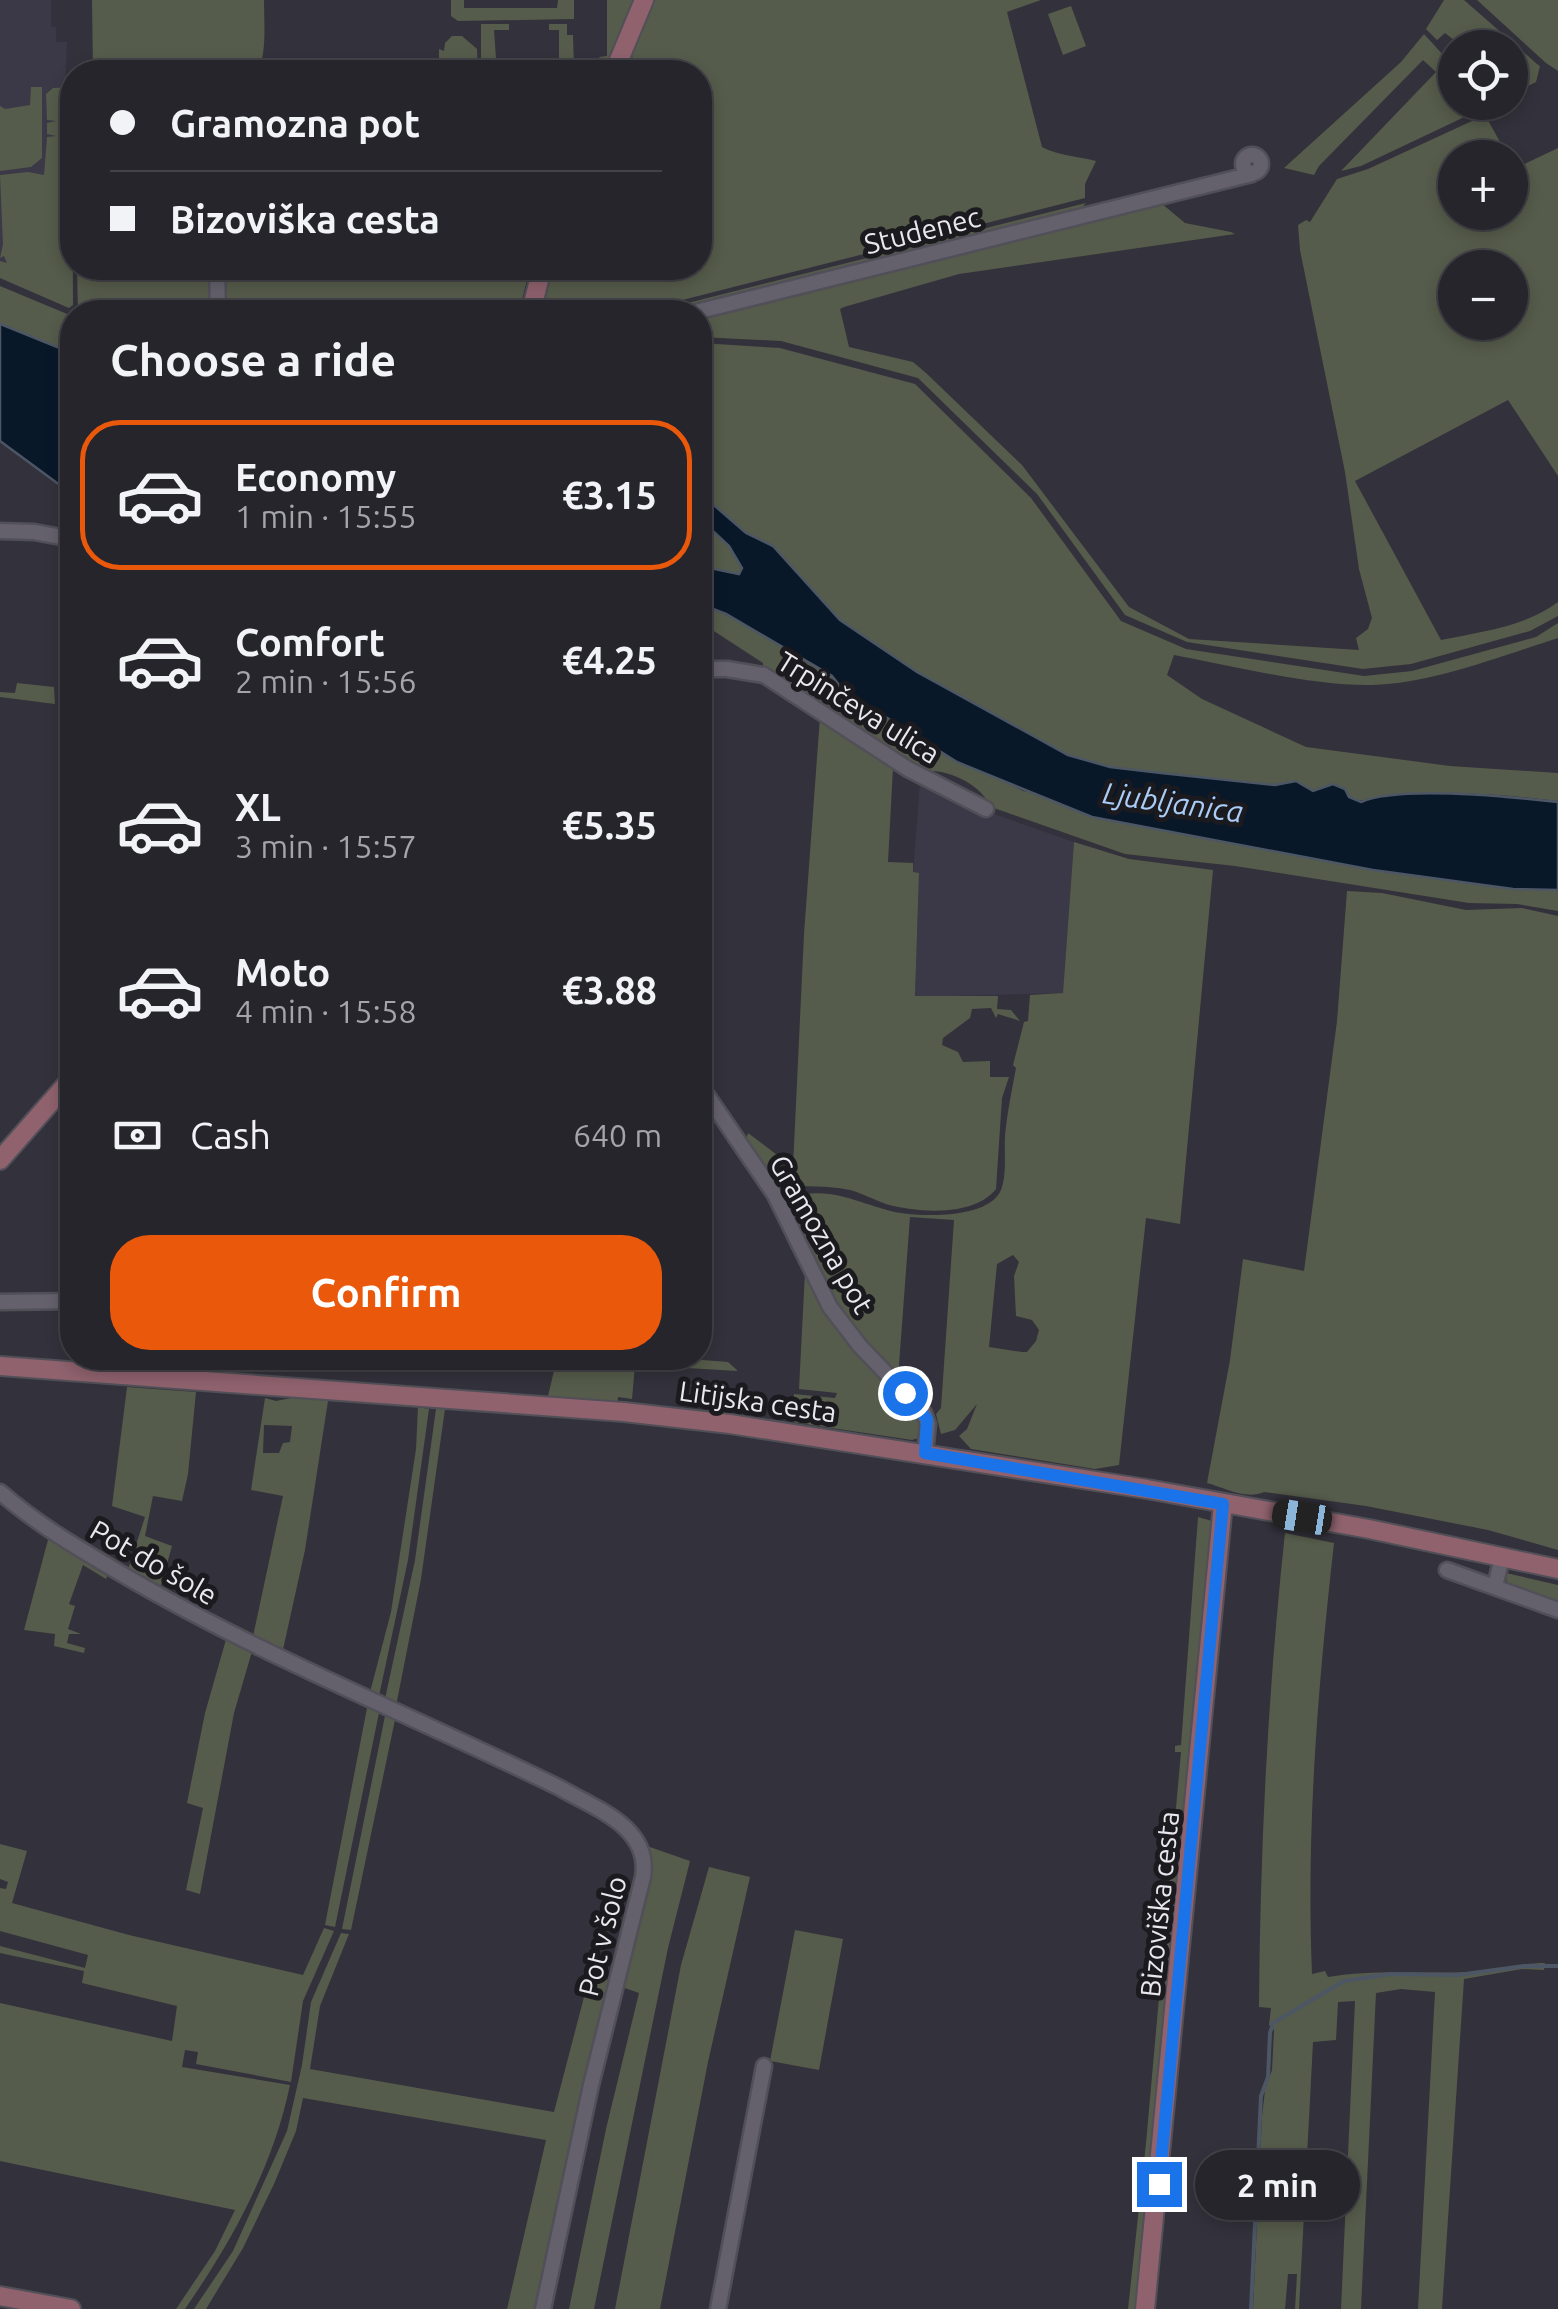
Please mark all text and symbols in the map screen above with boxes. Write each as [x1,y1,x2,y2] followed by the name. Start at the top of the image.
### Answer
[1438,30,1528,340] map controls
[1438,30,1528,120] button: locate
[170,102,420,144] text: Gramozna pot
[1438,140,1528,230] button: +
[170,198,440,240] text: Bizoviška cesta
[861,201,983,259] street label: Studenec
[1438,250,1528,340] button: −
[110,334,396,385] text: Choose a ride
[115,450,205,540] icon: car
[235,456,396,498] text: Economy
[562,474,657,516] text: €3.15
[235,498,417,534] text: 1 min · 15:55
[115,615,205,705] icon: car
[235,621,385,663] text: Comfort
[562,639,657,681] text: €4.25
[772,645,946,769] street label: Trpinčeva ulica
[235,663,417,699] text: 2 min · 15:56
[1101,775,1245,829] water label: Ljubljanica
[115,780,205,870] icon: car
[235,786,281,828] text: XL
[562,804,657,846] text: €5.35
[235,828,417,864] text: 3 min · 15:57
[115,945,205,1035] icon: car
[235,951,330,993] text: Moto
[562,969,657,1011] text: €3.88
[235,993,417,1029] text: 4 min · 15:58
[110,1108,165,1163] icon: cash
[190,1114,271,1156] text: Cash
[573,1117,662,1153] text: 640 m
[764,1149,880,1319] street label: Gramozna pot
[110,1235,662,1350] button: Confirm
[883,1371,928,1416] route start
[677,1375,839,1427] street label: Litijska cesta
[1270,1497,1334,1537] car
[85,1513,223,1611] street label: Pot do šole
[1134,1809,1184,1999] street label: Bizoviška cesta
[572,1873,632,1999] street label: Pot v šolo
[1194,2149,1359,2219] callout: 2 min
[1137,2162,1182,2207] route end
[1237,2167,1318,2203] text: 2 min

